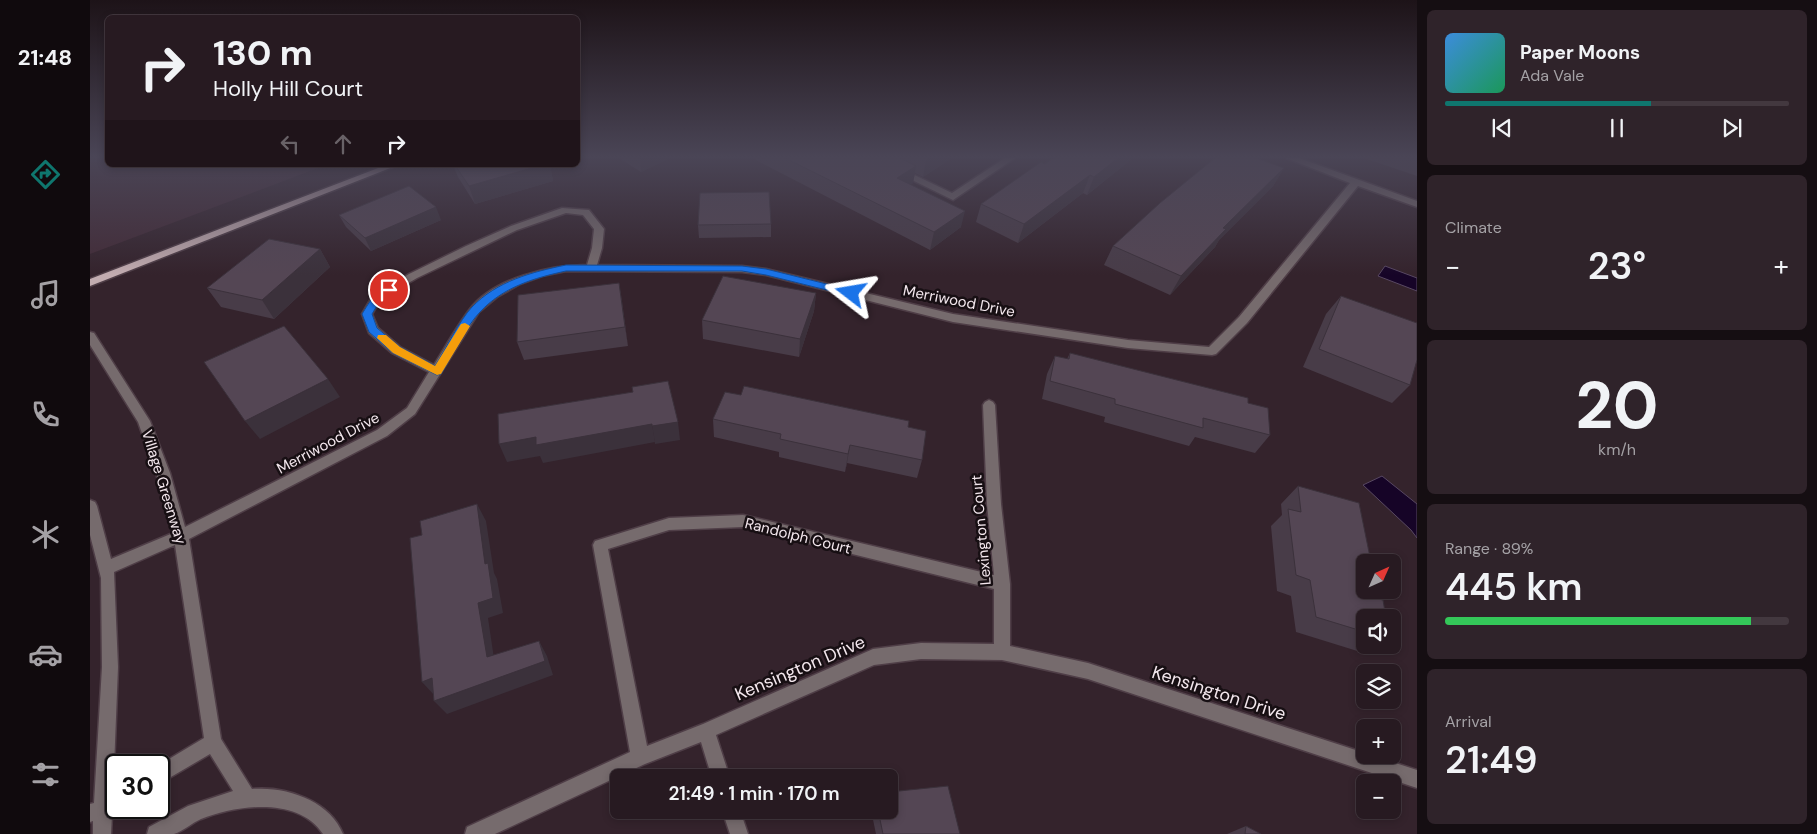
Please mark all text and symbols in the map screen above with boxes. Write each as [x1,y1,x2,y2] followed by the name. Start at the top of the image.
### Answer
[213,30,313,76] text: 130 m
[130,35,195,100] icon: right
[1520,40,1640,65] text: Paper Moons
[18,43,72,72] text: 21:48
[1520,65,1584,86] text: Ada Vale
[213,74,363,103] text: Holly Hill Court
[1488,114,1516,142] icon: previous
[1603,114,1631,142] icon: pause
[1718,114,1746,142] icon: next
[276,130,304,158] icon: left
[329,130,357,158] icon: ahead
[382,130,410,158] icon: right
[28,157,63,192] icon: directions
[1445,217,1502,238] text: Climate
[1588,241,1646,291] text: 23°
[1445,248,1460,285] text: −
[1774,248,1789,285] text: +
[824,266,876,318] position arrow
[368,269,410,311] pin
[375,276,403,304] icon: arrive
[28,277,63,312] icon: music
[901,280,1017,322] street label: Merriwood Drive
[1576,364,1659,448] text: 20
[28,397,63,432] icon: phone
[273,407,383,479] street label: Merriwood Drive
[137,427,191,547] street label: Village Greenway
[1598,439,1636,460] text: km/h
[966,474,996,586] street label: Lexington Court
[743,513,853,559] street label: Randolph Court
[28,517,63,552] icon: climate
[1445,538,1533,559] text: Range · 89%
[1356,554,1401,599] north arrow
[1356,554,1401,819] map controls
[1445,562,1583,612] text: 445 km
[1356,609,1401,654] button: sound
[731,630,869,706] street label: Kensington Drive
[28,637,63,672] icon: car
[1149,660,1289,726] street label: Kensington Drive
[1356,664,1401,709] button: layers
[1445,711,1492,732] text: Arrival
[1356,719,1401,764] button: +
[1445,735,1538,785] text: 21:49
[105,754,170,819] speed limit sign: 30
[28,757,63,792] icon: filters
[1356,774,1401,819] button: −
[668,781,840,806] text: 21:49 · 1 min · 170 m

